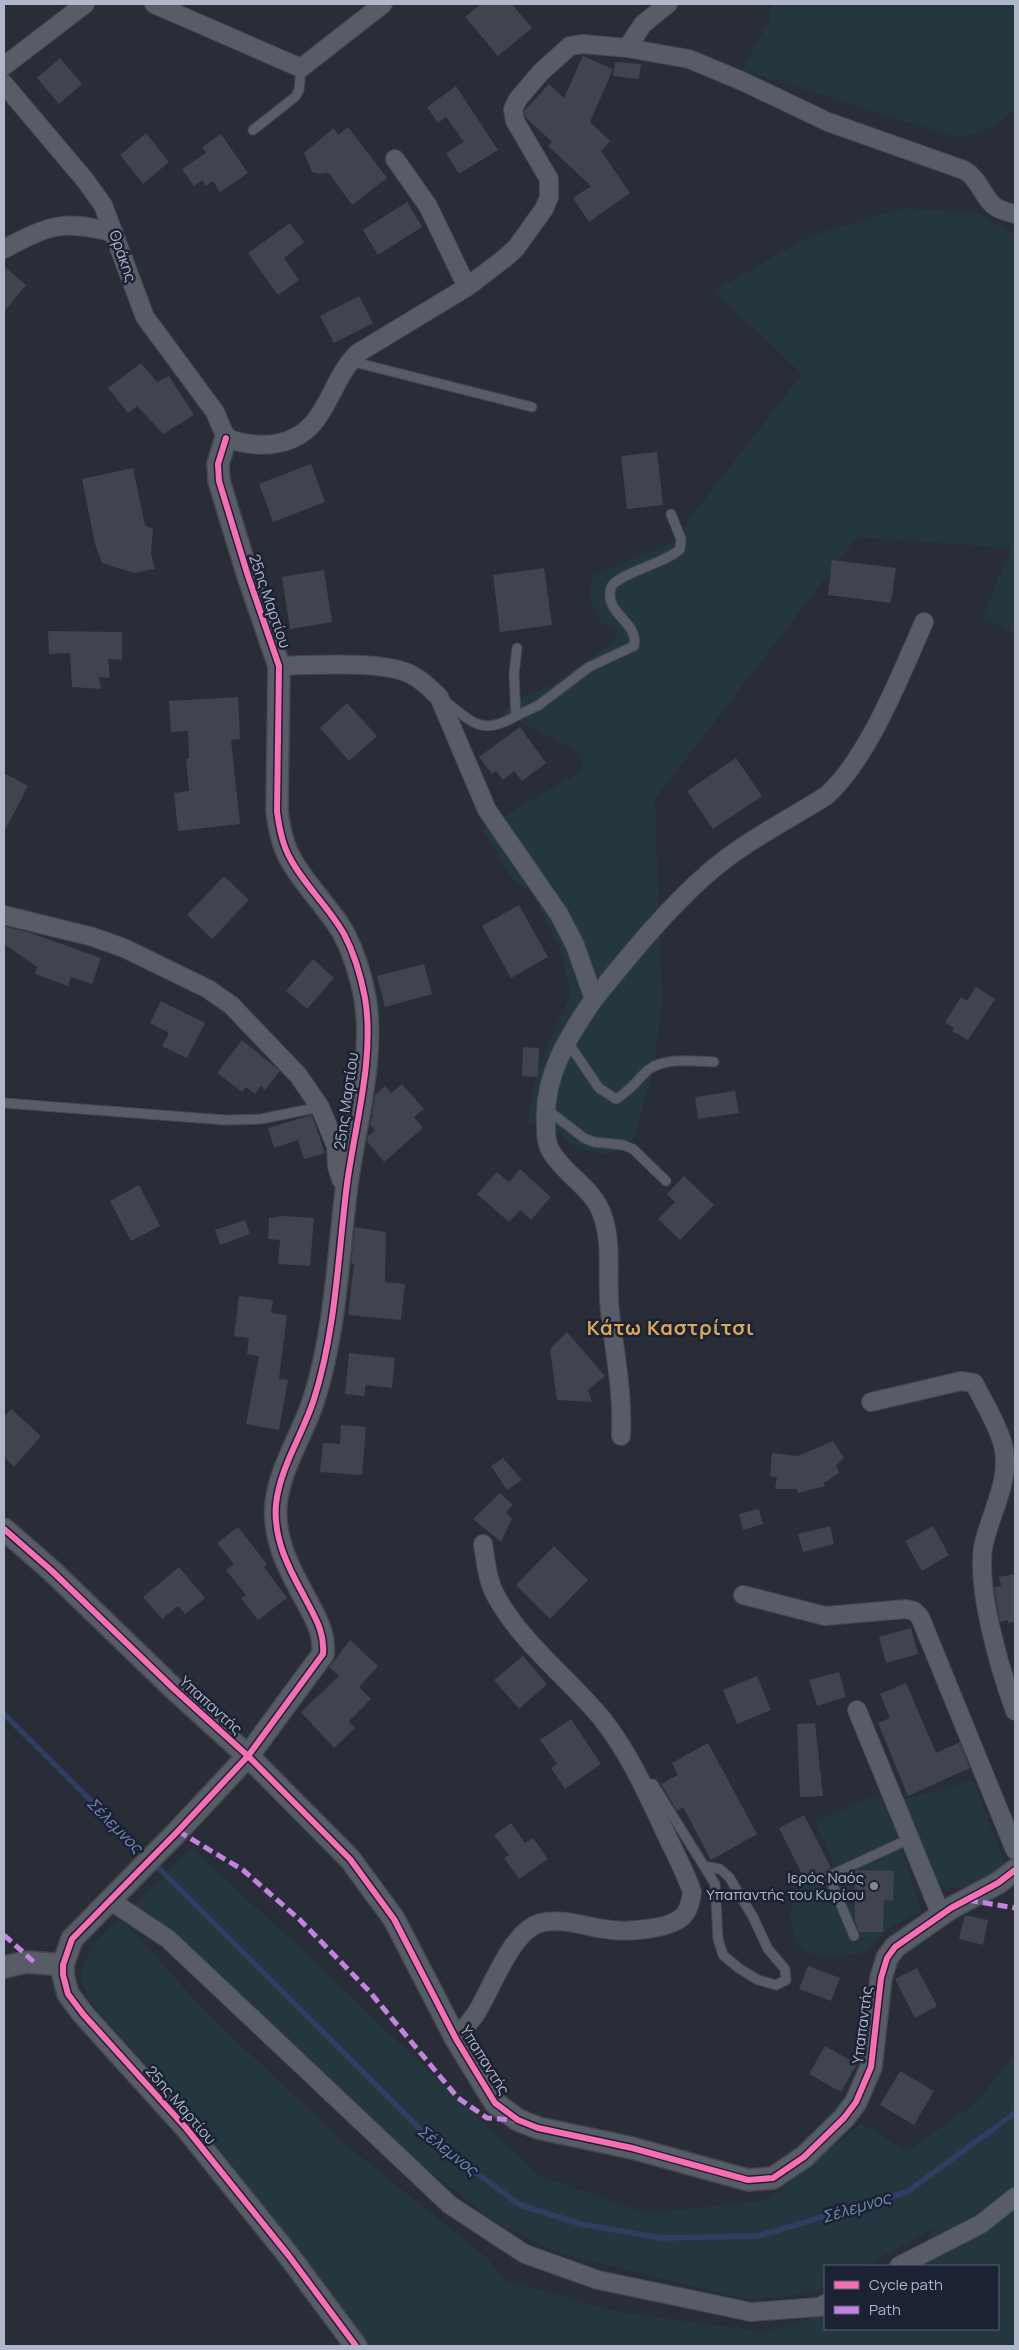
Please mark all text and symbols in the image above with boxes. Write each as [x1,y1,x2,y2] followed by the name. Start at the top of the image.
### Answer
[104,227,142,285] street label: Θράκης
[244,551,296,651] street label: 25ης Μαρτίου
[329,1051,363,1151] street label: 25ης Μαρτίου
[587,1314,755,1341] district label: Κάτω Καστρίτσι
[175,1671,247,1739] street label: Υπαπαντής
[82,1792,149,1859] water label: Σέλεμνος
[706,1867,864,1905] place label: Ιερός Ναός Υπαπαντής του Κυρίου
[868,1880,880,1892] marker: Ιερός Ναός Υπαπαντής του Κυρίου
[847,1985,877,2065] street label: Υπαπαντής
[455,2021,515,2099] street label: Υπαπαντής
[141,2061,221,2149] street label: 25ης Μαρτίου
[413,2120,484,2181] water label: Σέλεμνος
[819,2186,894,2228] water label: Σέλεμνος
[824,2265,999,2330] legend
[869,2274,943,2295] text: Cycle path
[869,2299,901,2320] text: Path

